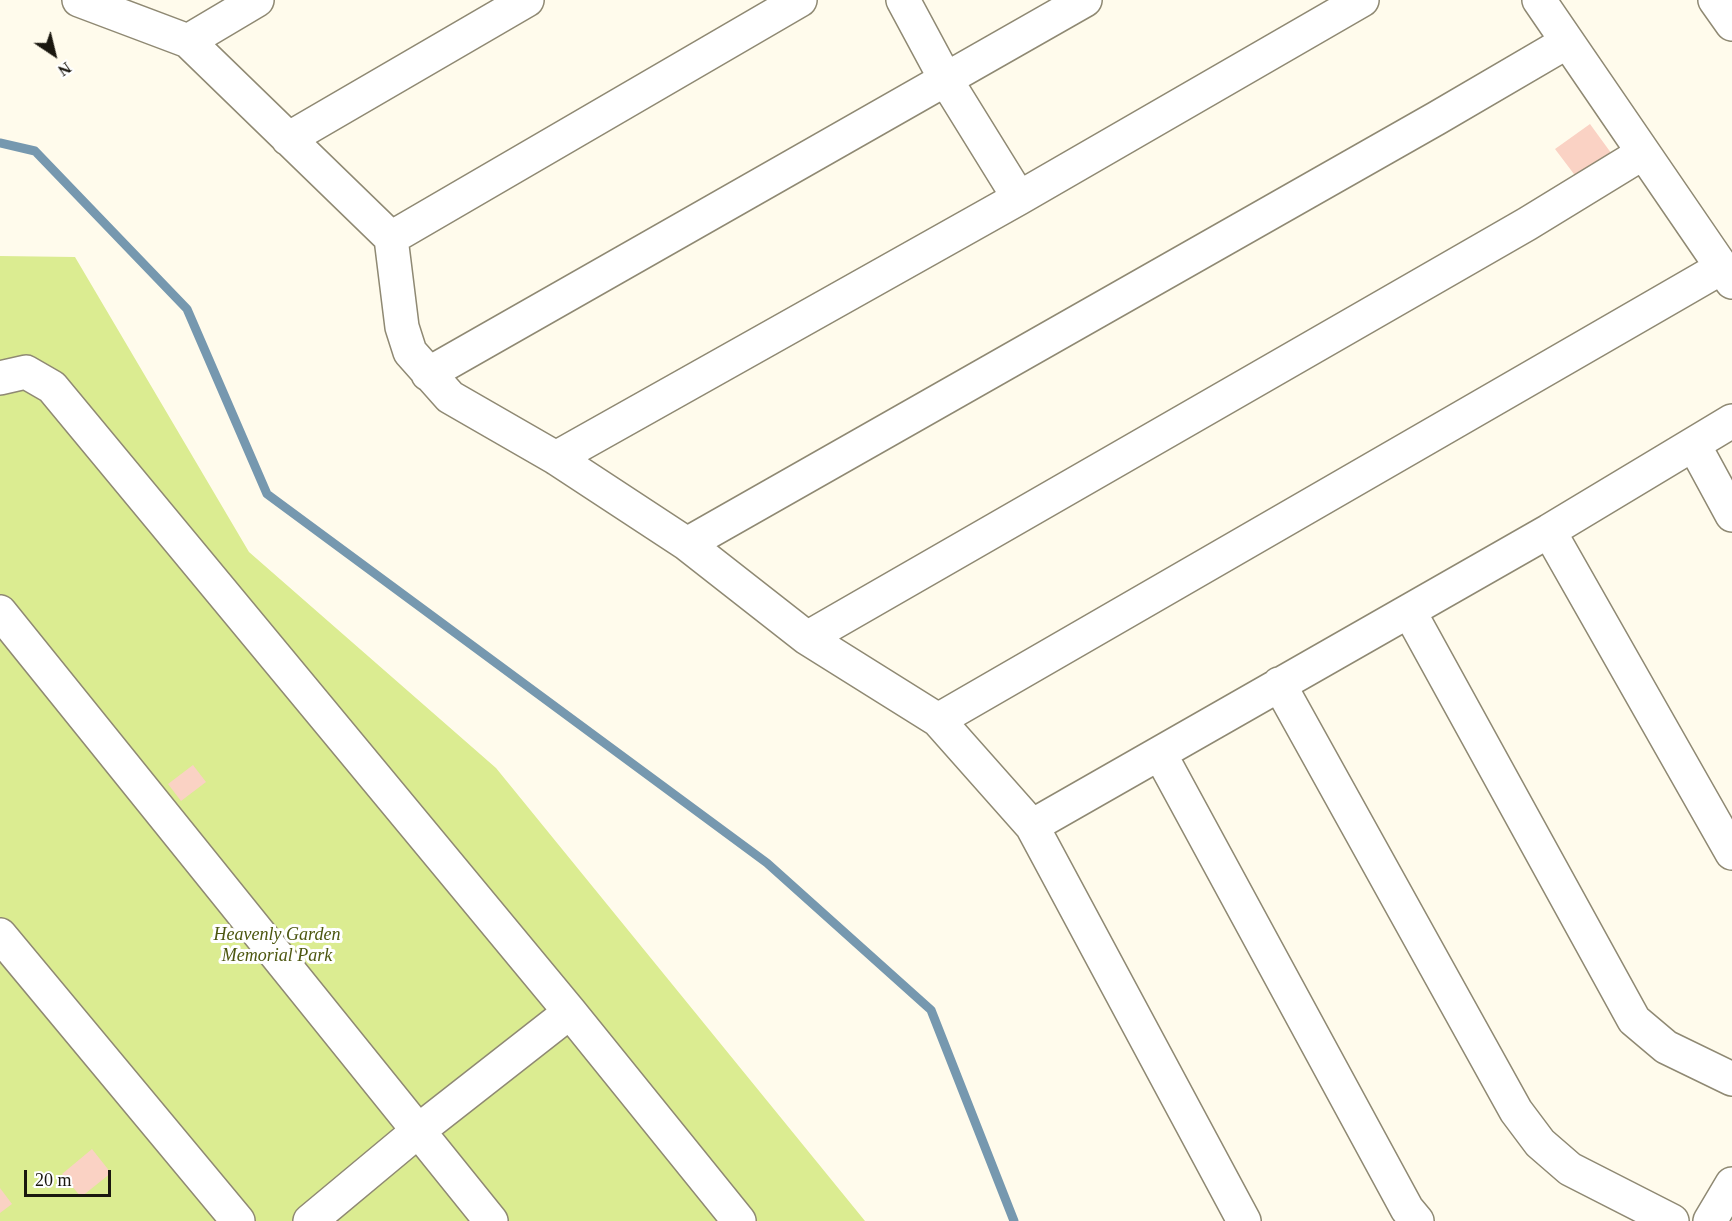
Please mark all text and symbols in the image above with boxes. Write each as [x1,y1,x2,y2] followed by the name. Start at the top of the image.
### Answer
[24,24,84,84] north arrow
[55,59,74,79] text: N
[214,924,340,966] park label: Heavenly Garden Memorial Park
[27,1158,114,1196] scale bar
[35,1170,72,1190] text: 20 m

